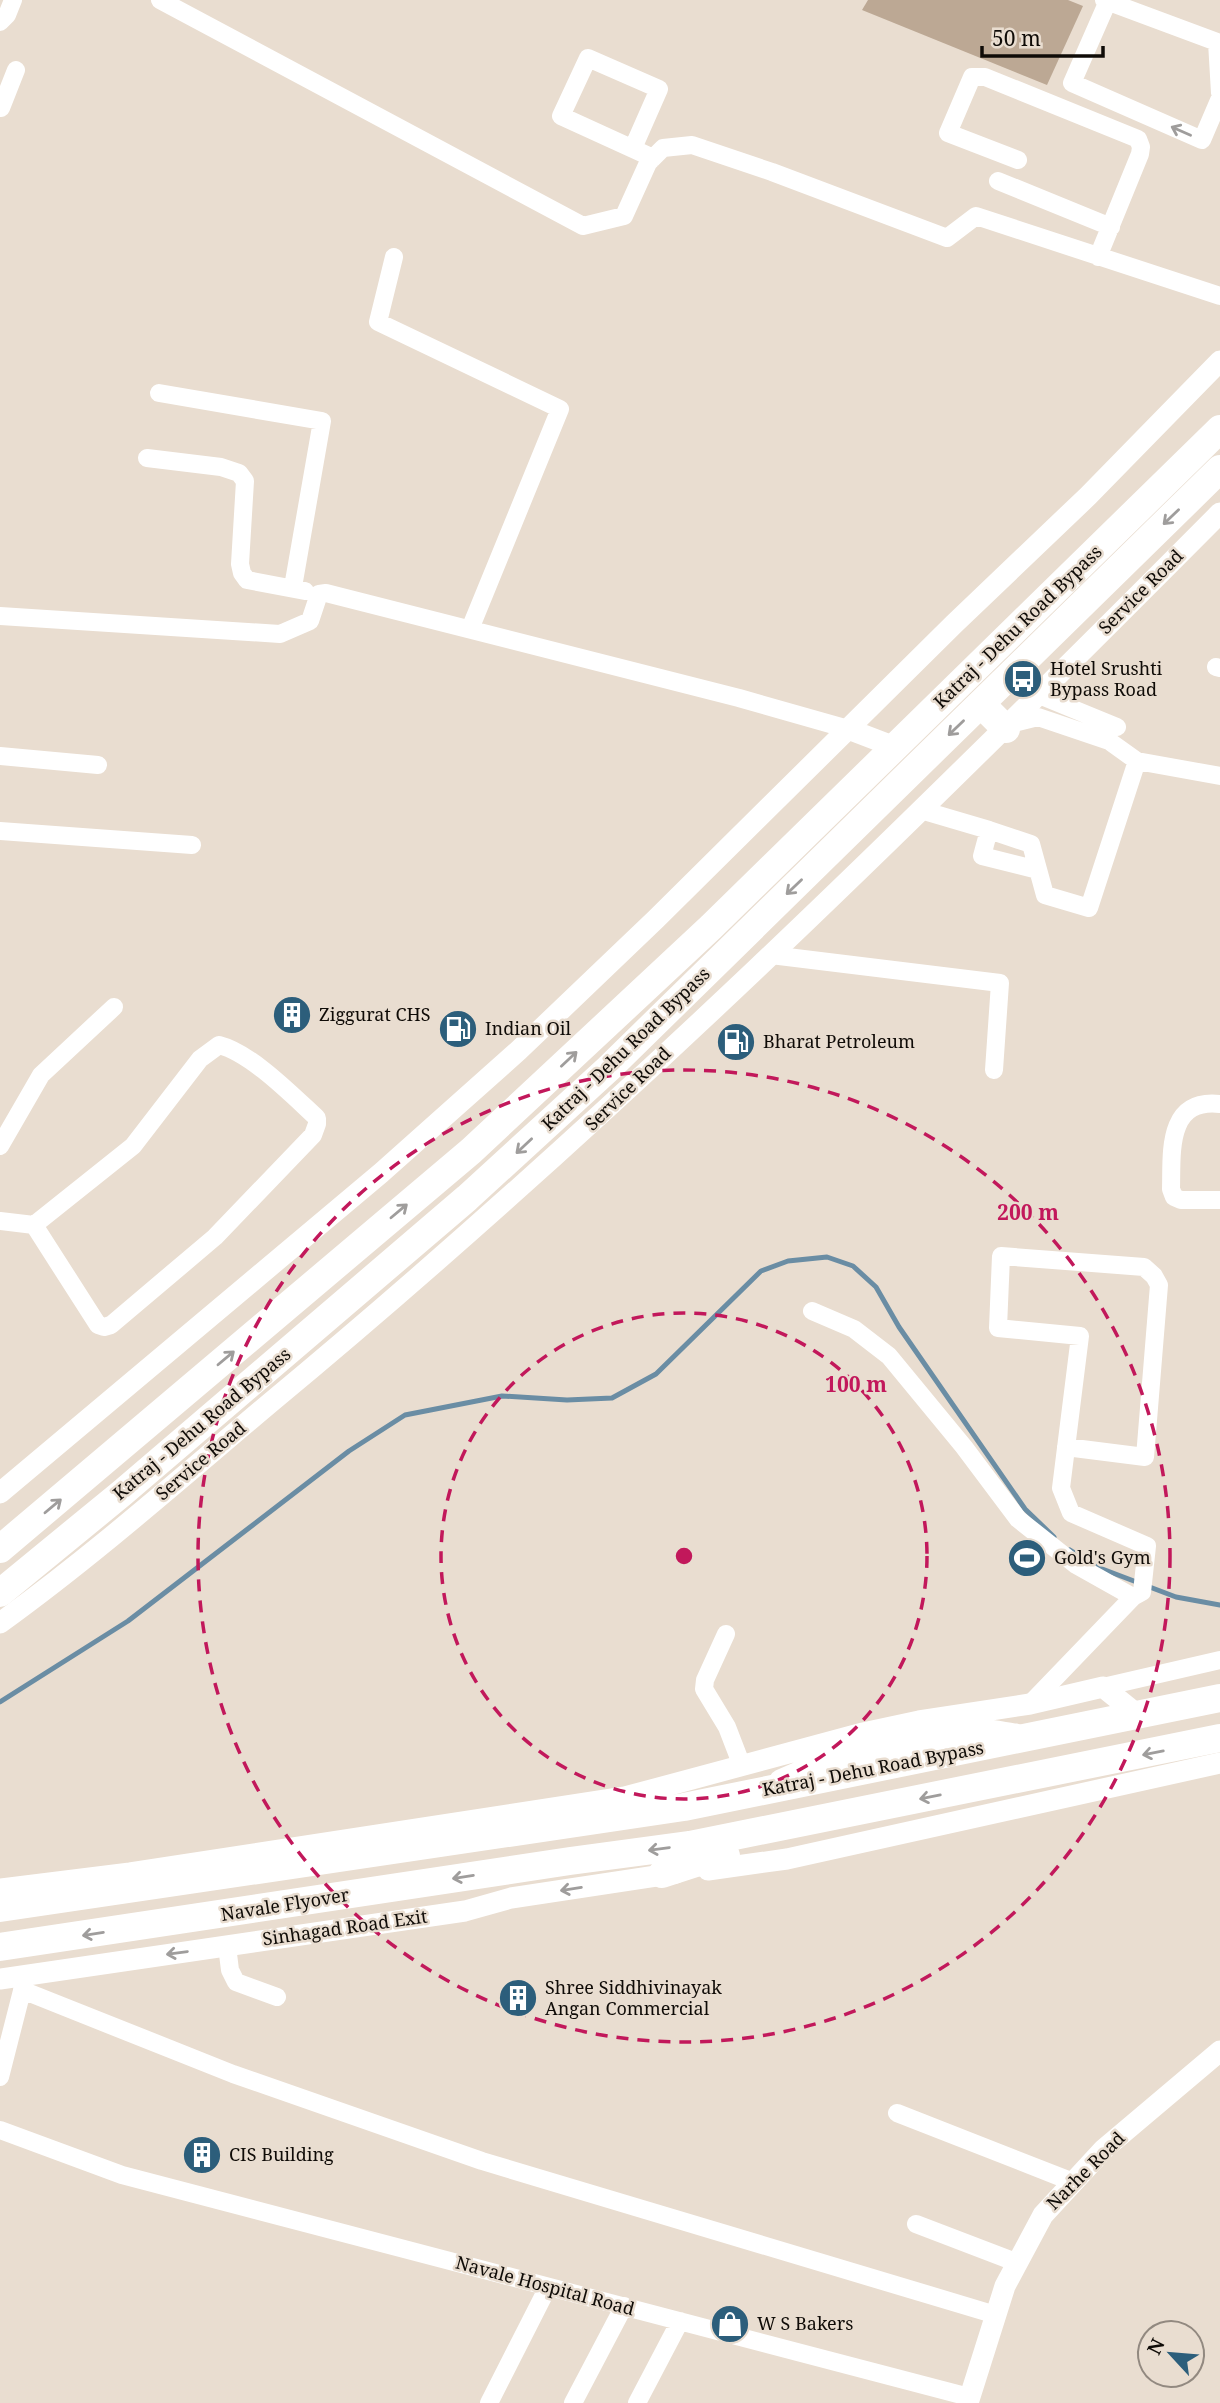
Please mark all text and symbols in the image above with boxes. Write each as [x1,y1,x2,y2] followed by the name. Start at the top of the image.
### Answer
[982,14,1103,58] scale bar
[992,24,1041,52] text: 50 m
[1171,124,1193,137] one-way arrow
[1163,508,1180,525] one-way arrow
[928,540,1107,713] street label: Katraj - Dehu Road Bypass
[1093,544,1188,639] street label: Service Road
[1050,656,1162,701] place label: Hotel Srushti Bypass Road
[1002,658,1044,700] bus stop icon: Hotel Srushti Bypass Road
[948,719,965,736] one-way arrow
[785,878,802,895] one-way arrow
[536,962,715,1135] street label: Katraj - Dehu Road Bypass
[271,994,313,1036] building icon: Ziggurat CHS
[319,1002,431,1026] place label: Ziggurat CHS
[437,1008,479,1050] fuel station icon: Indian Oil
[485,1016,572,1040] place label: Indian Oil
[715,1021,757,1063] fuel station icon: Bharat Petroleum
[763,1029,915,1053] place label: Bharat Petroleum
[579,1041,675,1135] street label: Service Road
[560,1051,577,1068] one-way arrow
[515,1138,533,1154] one-way arrow
[997,1198,1059,1226] text: 200 m
[390,1203,408,1219] one-way arrow
[107,1342,295,1505] street label: Katraj - Dehu Road Bypass
[217,1351,235,1367] one-way arrow
[825,1370,887,1398] text: 100 m
[150,1415,250,1505] street label: Service Road
[43,1498,61,1513] one-way arrow
[1006,1537,1048,1579] sports icon: Gold's Gym
[672,1544,696,1568] centre of rings
[1054,1545,1151,1569] place label: Gold's Gym
[760,1735,986,1801] street label: Katraj - Dehu Road Bypass
[1142,1746,1165,1760] one-way arrow
[919,1791,942,1804] one-way arrow
[648,1843,671,1856] one-way arrow
[452,1871,475,1884] one-way arrow
[219,1882,351,1926] street label: Navale Flyover
[560,1883,582,1896] one-way arrow
[261,1904,429,1950] street label: Sinhagad Road Exit
[82,1928,105,1941] one-way arrow
[166,1947,189,1960] one-way arrow
[545,1975,722,2020] place label: Shree Siddhivinayak Angan Commercial
[497,1977,539,2019] building icon: Shree Siddhivinayak Angan Commercial
[1041,2126,1130,2215] street label: Narhe Road
[181,2134,223,2176] building icon: CIS Building
[229,2142,334,2166] place label: CIS Building
[453,2250,637,2320] street label: Navale Hospital Road
[709,2303,751,2345] shop icon: W S Bakers
[757,2311,853,2335] place label: W S Bakers
[1136,2319,1206,2389] north arrow
[1141,2334,1171,2359] text: N

